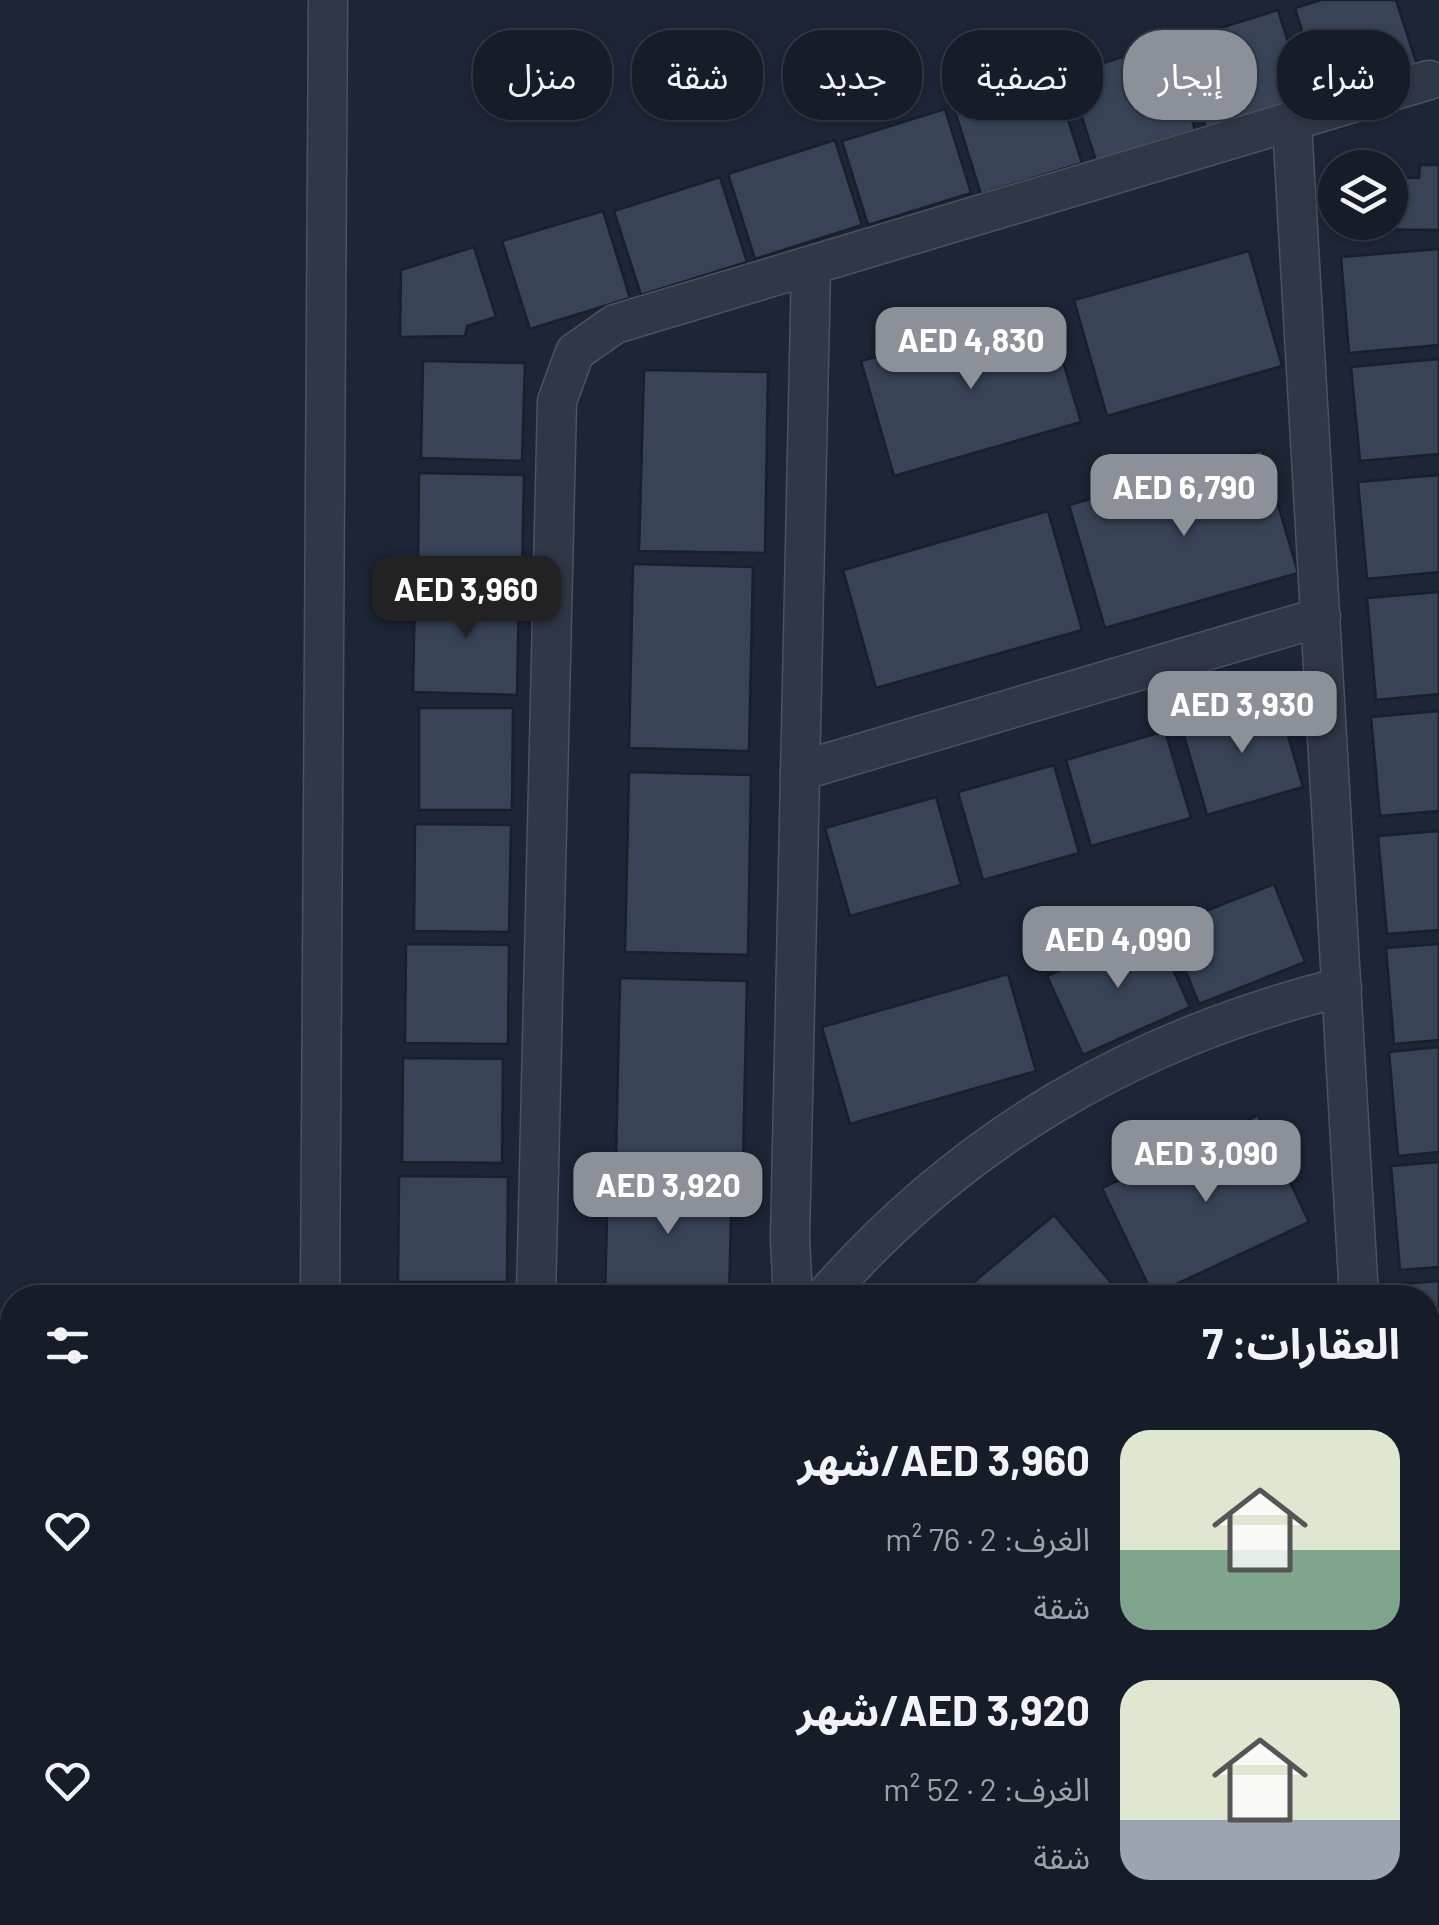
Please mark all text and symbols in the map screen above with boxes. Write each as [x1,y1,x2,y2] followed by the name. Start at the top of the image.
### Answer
[473,30,612,120] chip: منزل
[632,30,763,120] chip: شقة
[783,30,922,120] chip: جديد
[942,30,1103,120] chip: تصفية
[1123,30,1257,120] chip: إيجار
[1277,30,1410,120] chip: شراء
[1318,150,1408,240] map controls
[1318,150,1408,240] button: layers
[857,307,1085,392] pin: AED 4,830
[897,320,1045,358] text: AED 4,830
[1070,454,1298,539] pin: AED 6,790
[1112,467,1256,505] text: AED 6,790
[352,556,580,641] pin: AED 3,960
[394,569,538,607] text: AED 3,960
[1128,671,1356,756] pin: AED 3,930
[1170,684,1314,722] text: AED 3,930
[1004,906,1232,991] pin: AED 4,090
[1045,919,1191,957] text: AED 4,090
[1092,1120,1320,1205] pin: AED 3,090
[1134,1133,1278,1171] text: AED 3,090
[554,1152,782,1237] pin: AED 3,920
[595,1165,741,1203] text: AED 3,920
[1202,1317,1400,1367] text: العقارات: 7
[40,1318,95,1373] icon: filters
[798,1434,1090,1484] text: AED 3,960/شهر
[1200,1470,1320,1590] icon: home
[40,1503,95,1558] icon: heart
[885,1519,1090,1557] text: الغرف: 2 · 76 m²
[1034,1587,1090,1625] text: شقة
[797,1684,1090,1734] text: AED 3,920/شهر
[1200,1720,1320,1840] icon: home
[40,1753,95,1808] icon: heart
[883,1769,1090,1807] text: الغرف: 2 · 52 m²
[1034,1837,1090,1875] text: شقة

